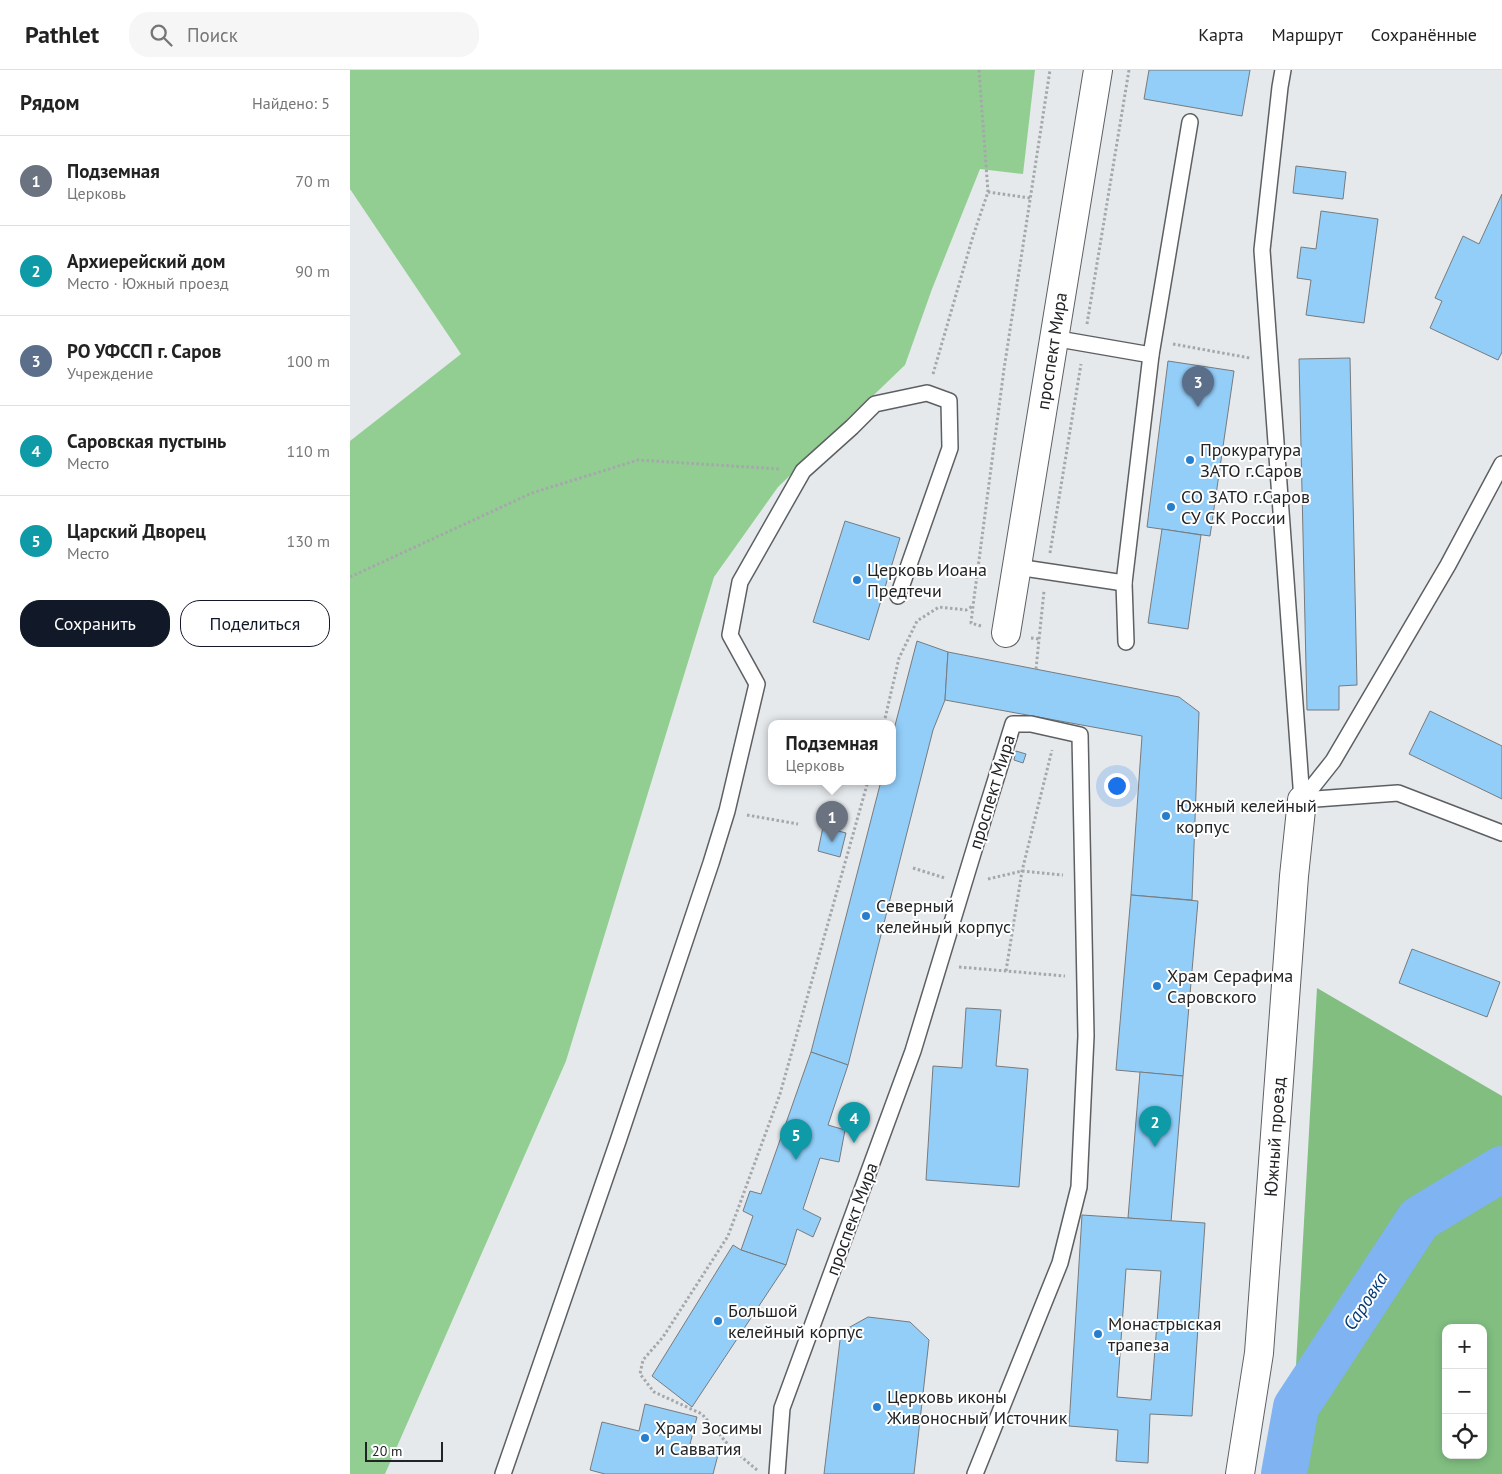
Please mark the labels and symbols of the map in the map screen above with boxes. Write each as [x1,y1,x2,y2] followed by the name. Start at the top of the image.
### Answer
[1031,291,1072,411] street label: проспект Мира
[1182,366,1214,407] pin: 3
[1200,438,1302,482] place label: Прокуратура ЗАТО г.Саров
[1184,454,1196,466] marker: Прокуратура ЗАТО г.Саров
[1181,485,1310,529] place label: СО ЗАТО г.Саров СУ СК России
[1165,501,1177,513] marker: СО ЗАТО г.Саров СУ СК России
[867,558,987,602] place label: Церковь Иоана Предтечи
[851,574,863,586] marker: Церковь Иоана Предтечи
[963,732,1020,852] street label: проспект Мира
[1104,773,1130,799] your location
[1176,794,1317,838] place label: Южный келейный корпус
[816,801,848,842] pin: 1
[1160,810,1172,822] marker: Южный келейный корпус
[876,894,1011,938] place label: Северный келейный корпус
[860,910,872,922] marker: Северный келейный корпус
[1167,964,1293,1008] place label: Храм Серафима Саровского
[1151,980,1163,992] marker: Храм Серафима Саровского
[1259,1076,1290,1198] street label: Южный проезд
[838,1102,870,1143] pin: 4
[1139,1106,1171,1147] pin: 2
[780,1119,812,1160] pin: 5
[820,1159,883,1279] street label: проспект Мира
[1337,1267,1393,1334] water label: Саровка
[728,1299,863,1343] place label: Большой келейный корпус
[1108,1312,1221,1356] place label: Монастрыская трапеза
[712,1315,724,1327] marker: Большой келейный корпус
[1092,1328,1104,1340] marker: Монастрыская трапеза
[886,1385,1068,1429] place label: Церковь иконы Живоносный Источник
[871,1401,883,1413] marker: Церковь иконы Живоносный Источник
[655,1416,762,1460] place label: Храм Зосимы и Савватия
[639,1432,651,1444] marker: Храм Зосимы и Савватия
[365,1439,442,1462] scale bar

